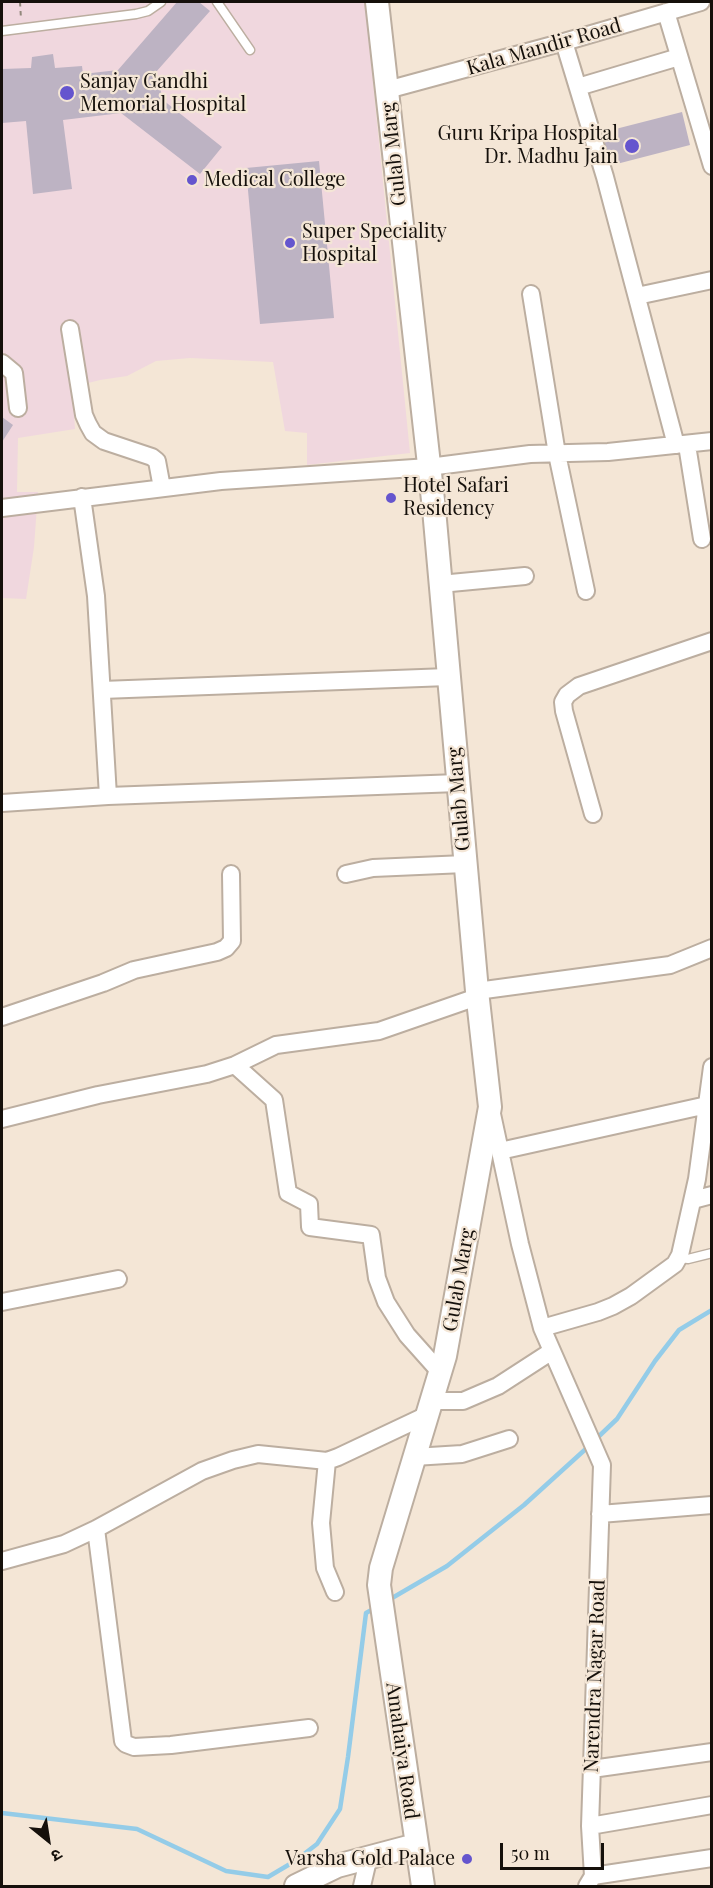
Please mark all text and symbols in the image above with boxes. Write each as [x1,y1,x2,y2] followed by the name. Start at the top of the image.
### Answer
[464,13,624,81] street label: Kala Mandir Road
[80,70,246,117] place label: Sanjay Gandhi Memorial Hospital
[58,84,76,102] marker: Sanjay Gandhi Memorial Hospital
[377,101,411,207] street label: Gulab Marg
[437,122,618,169] place label: Guru Kripa Hospital Dr. Madhu Jain
[623,137,641,155] marker: Guru Kripa Hospital Dr. Madhu Jain
[204,168,345,192] place label: Medical College
[185,173,199,187] marker: Medical College
[302,220,447,267] place label: Super Speciality Hospital
[283,236,297,250] marker: Super Speciality Hospital
[403,474,509,521] place label: Hotel Safari Residency
[384,491,398,505] marker: Hotel Safari Residency
[442,746,476,852] street label: Gulab Marg
[438,1227,480,1333] street label: Gulab Marg
[580,1579,610,1773] street label: Narendra Nagar Road
[380,1681,424,1821] street label: Amahaiya Road
[18,1810,78,1870] north arrow
[503,1831,606,1869] scale bar
[511,1841,550,1865] text: 50 m
[48,1845,67,1867] text: उ
[285,1847,455,1871] place label: Varsha Gold Palace
[460,1852,474,1866] marker: Varsha Gold Palace

